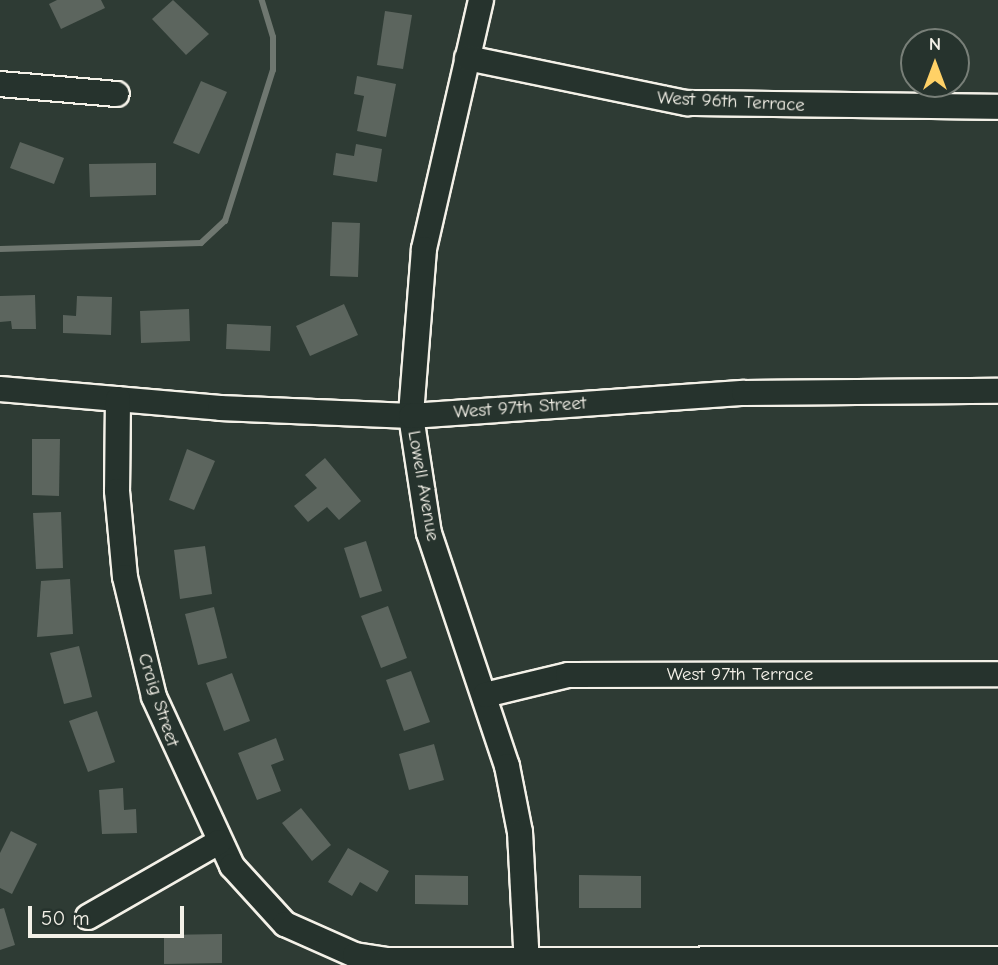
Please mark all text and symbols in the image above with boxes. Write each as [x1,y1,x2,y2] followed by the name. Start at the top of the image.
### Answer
[900,28,970,98] north arrow
[929,33,941,55] text: N
[657,87,805,117] street label: West 96th Terrace
[453,392,587,424] street label: West 97th Street
[402,429,444,543] street label: Lowell Avenue
[132,650,184,750] street label: Craig Street
[667,664,813,686] street label: West 97th Terrace
[32,892,187,936] scale bar
[41,906,90,930] text: 50 m

